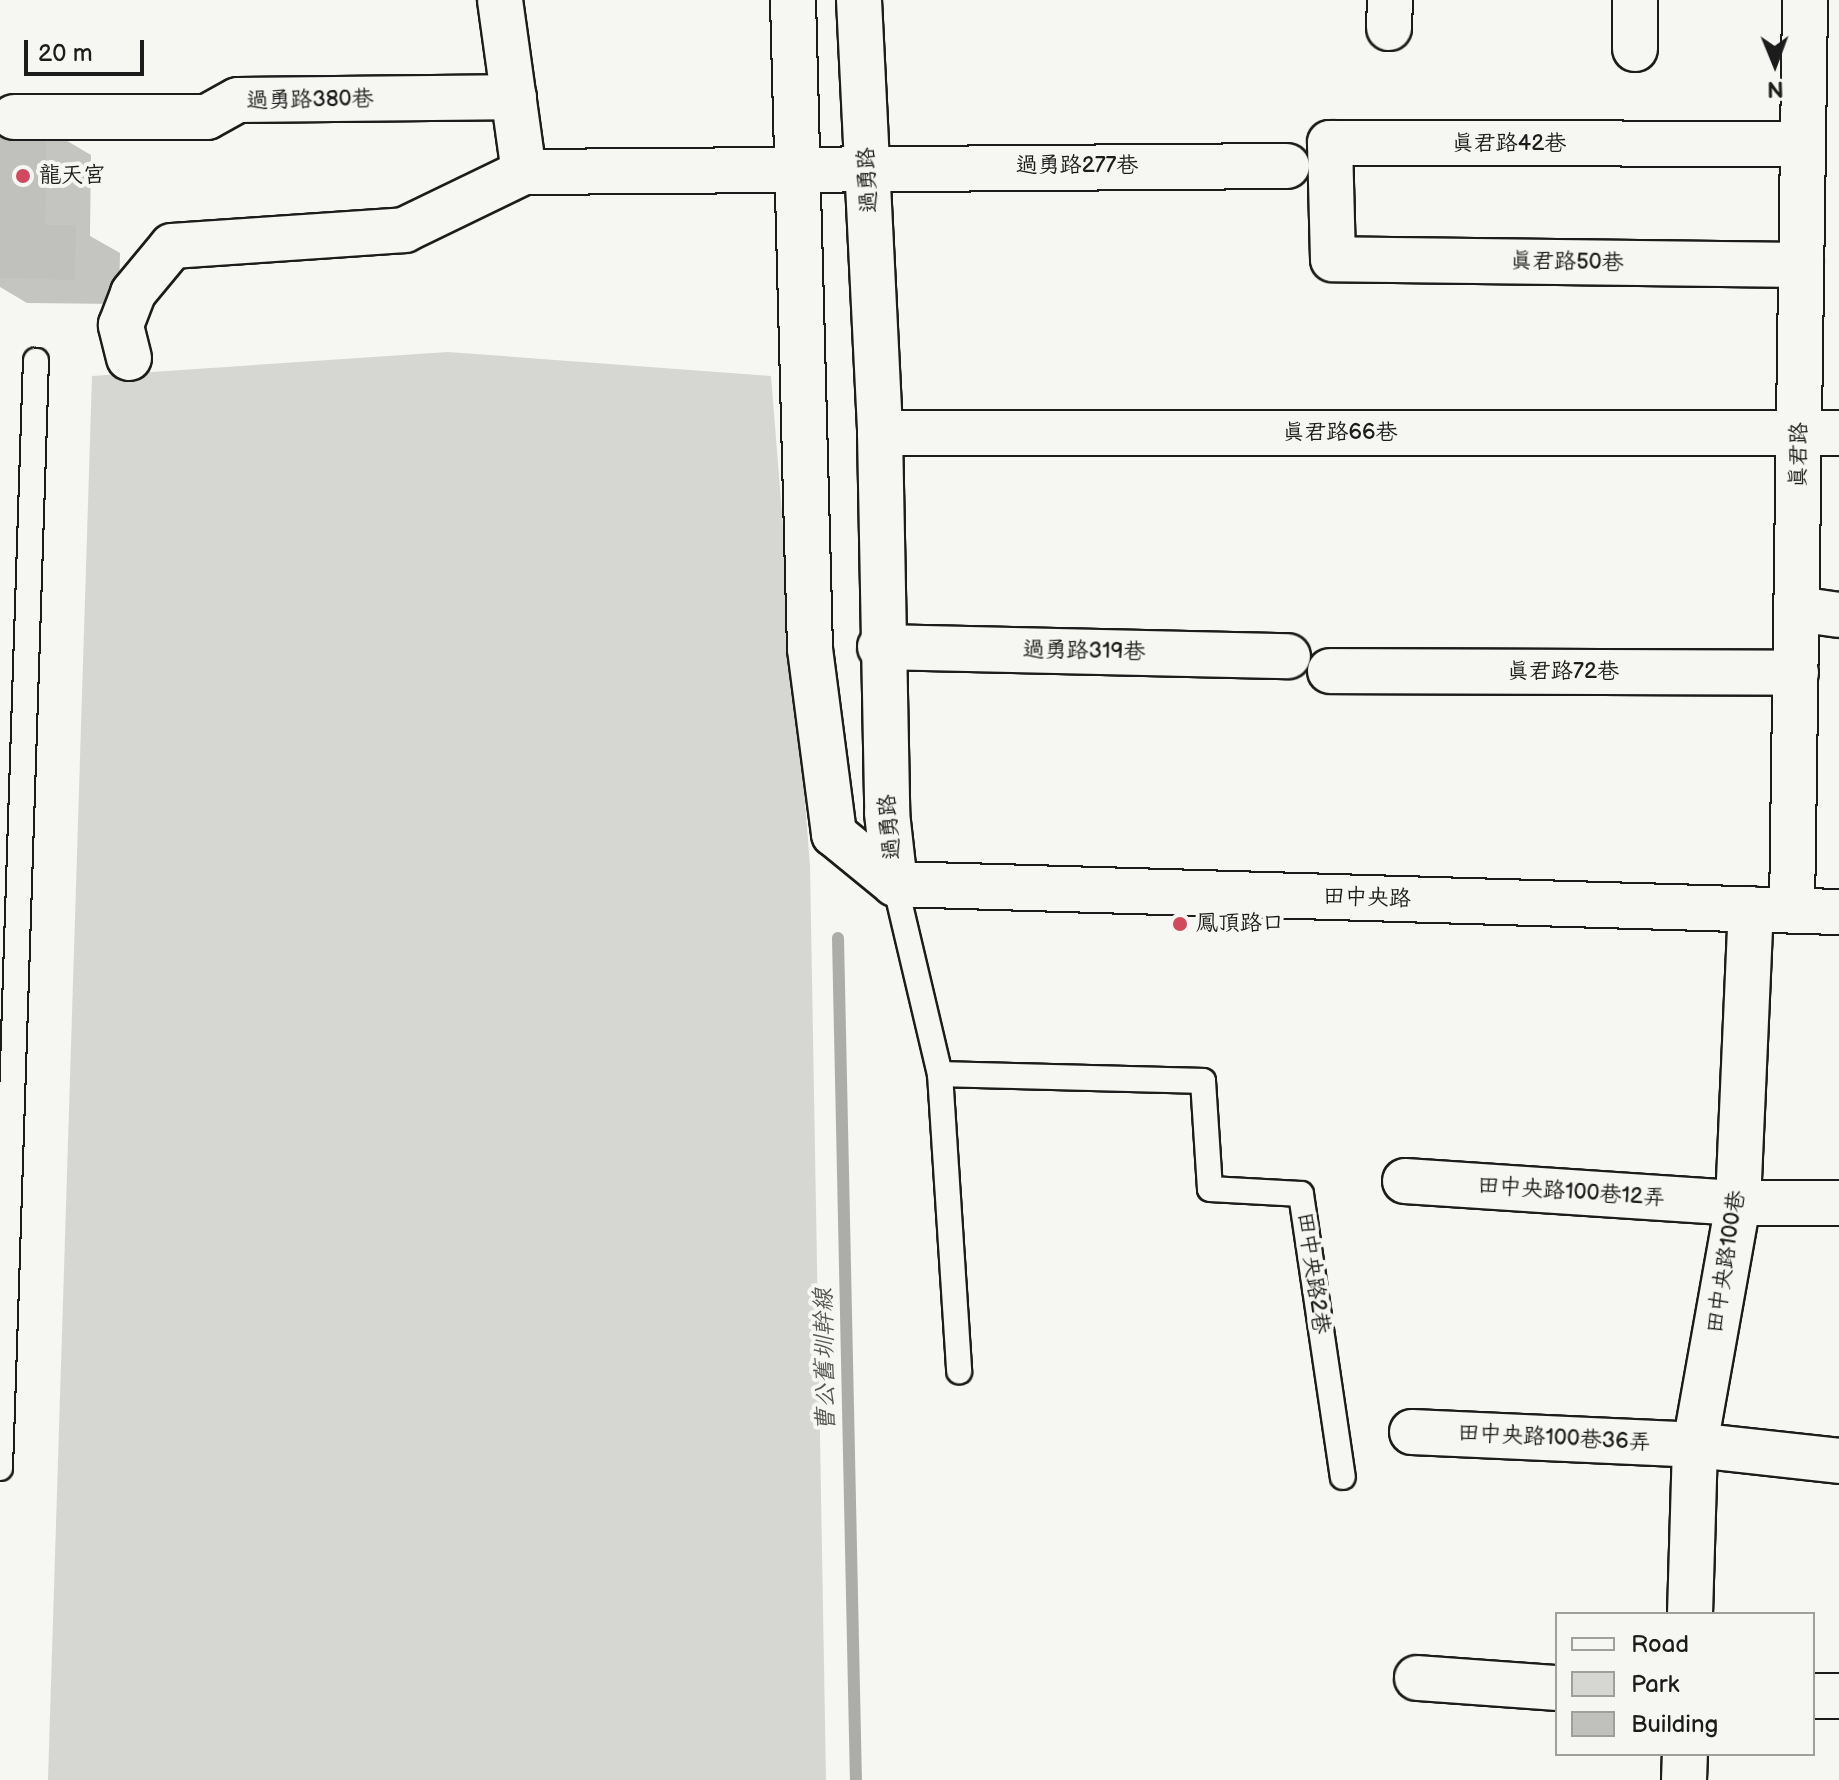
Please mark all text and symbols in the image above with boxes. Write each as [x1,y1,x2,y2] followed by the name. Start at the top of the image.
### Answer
[28,24,148,74] scale bar
[1735,24,1815,104] north arrow
[38,39,93,68] text: 20 m
[1767,75,1784,102] text: N
[246,86,374,114] street label: 過勇路380巷
[1452,131,1566,157] street label: 真君路42巷
[853,146,883,214] street label: 過勇路
[1016,153,1138,179] street label: 過勇路277巷
[39,163,105,189] place label: 龍天宮
[14,167,32,185] marker: 龍天宮
[1510,248,1624,276] street label: 真君路50巷
[1283,420,1397,446] street label: 真君路66巷
[1785,422,1813,488] street label: 真君路
[1022,637,1146,665] street label: 過勇路319巷
[1507,659,1619,685] street label: 真君路72巷
[874,793,906,861] street label: 過勇路
[1323,883,1411,913] street label: 田中央路
[1196,911,1284,937] place label: 鳳頂路口
[1171,915,1189,933] marker: 鳳頂路口
[1476,1172,1666,1212] street label: 田中央路100巷12弄
[1702,1189,1750,1335] street label: 田中央路100巷
[1291,1210,1335,1336] street label: 田中央路2巷
[809,1288,841,1432] water label: 曹公舊圳幹線
[1457,1420,1651,1456] street label: 田中央路100巷36弄
[1555,1612,1815,1756] legend
[1631,1630,1689,1659] text: Road
[1631,1670,1679,1699] text: Park
[1631,1710,1718,1739] text: Building

